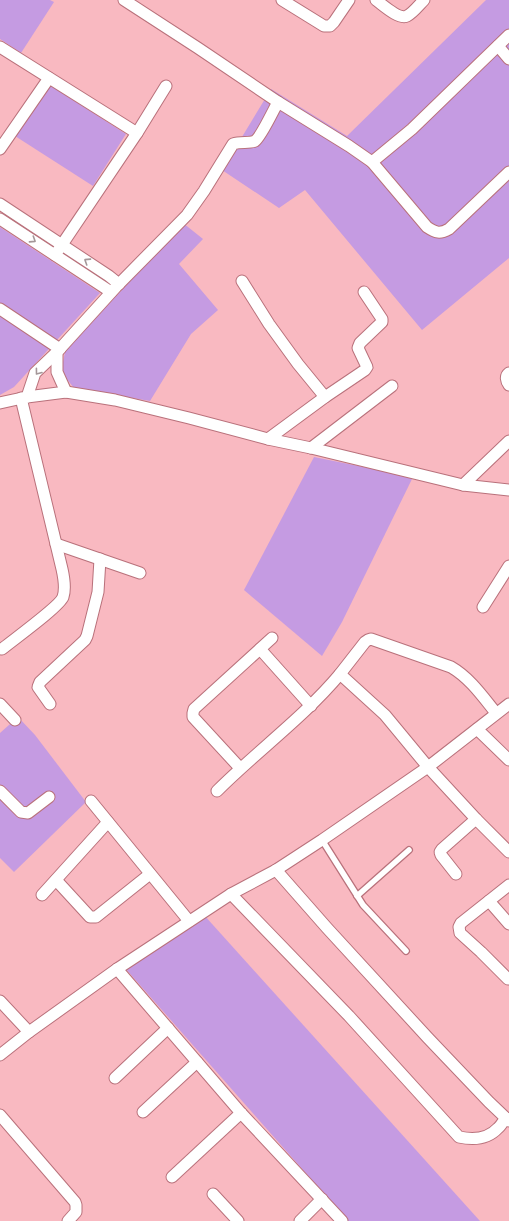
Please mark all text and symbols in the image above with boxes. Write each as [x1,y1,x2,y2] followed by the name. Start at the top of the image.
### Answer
[29,236,36,243] one-way arrow
[84,258,91,266] one-way arrow
[36,367,43,375] one-way arrow

